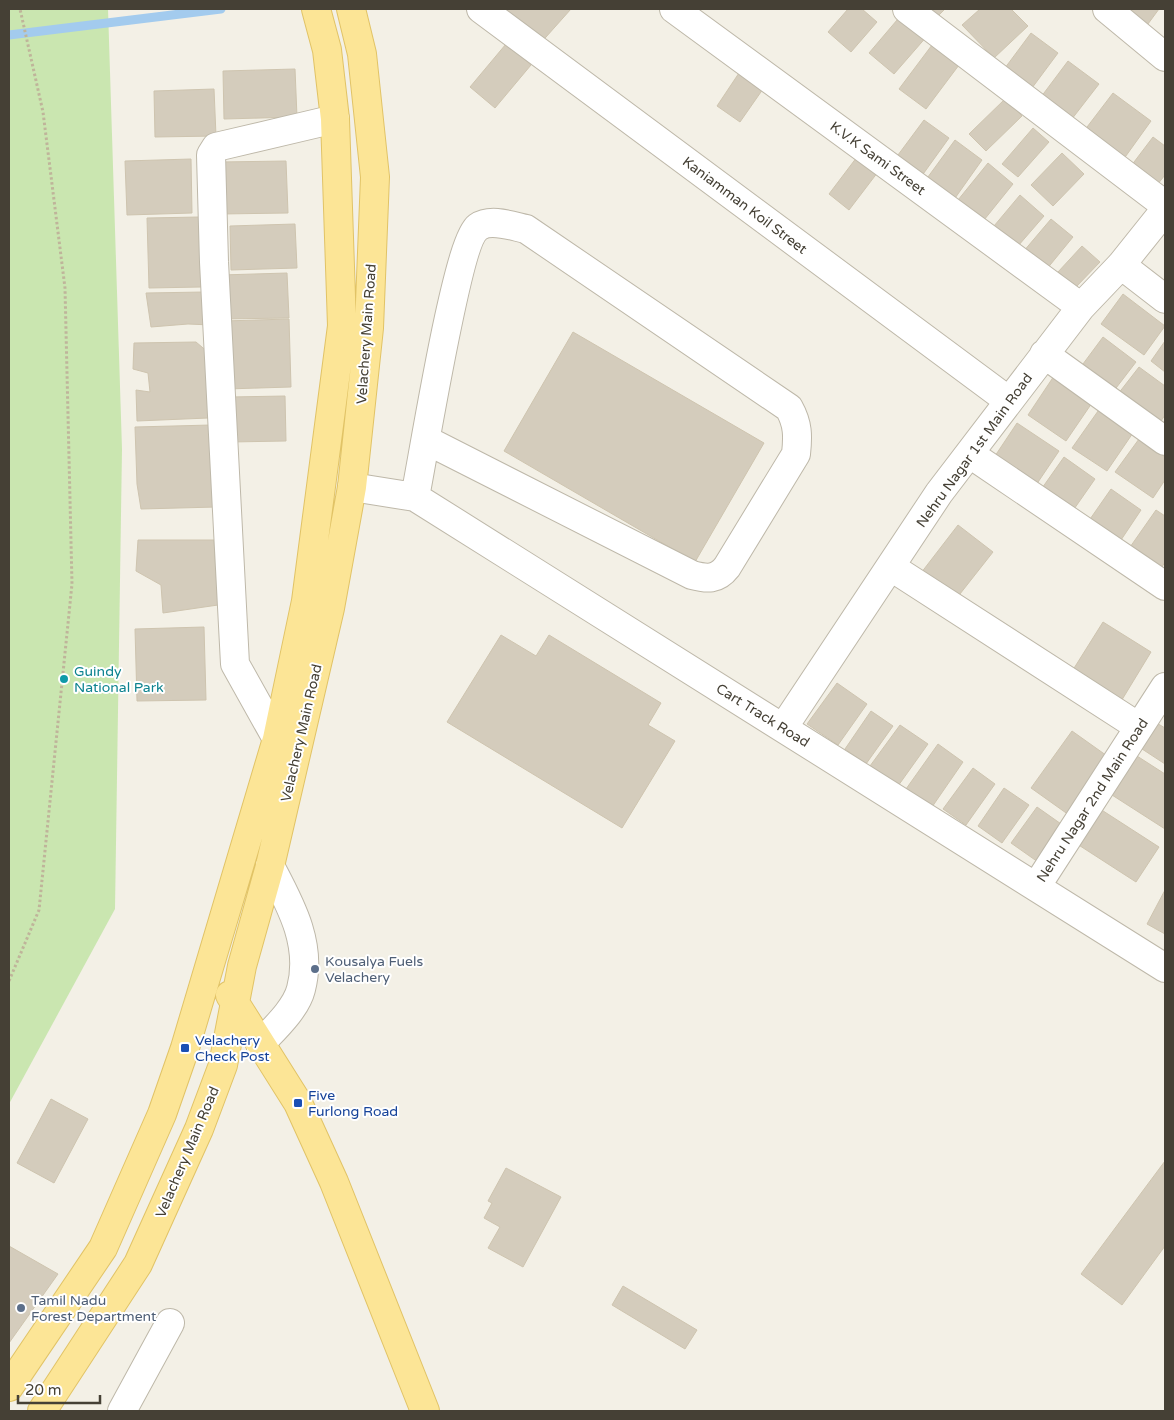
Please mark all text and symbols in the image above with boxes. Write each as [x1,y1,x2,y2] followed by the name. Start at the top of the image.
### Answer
[827,118,929,199] street label: K.V.K Sami Street
[679,153,811,258] street label: Kaniamman Koil Street
[353,263,380,405] street label: Velachery Main Road
[913,370,1036,531] street label: Nehru Nagar 1st Main Road
[74,663,164,696] place label: Guindy National Park
[277,663,326,804] street label: Velachery Main Road
[58,673,70,685] marker: Guindy National Park
[713,680,813,751] street label: Cart Track Road
[1033,715,1152,885] street label: Nehru Nagar 2nd Main Road
[325,953,423,986] place label: Kousalya Fuels Velachery
[309,963,321,975] marker: Kousalya Fuels Velachery
[195,1032,270,1065] place label: Velachery Check Post
[179,1042,191,1054] marker: Velachery Check Post
[152,1084,223,1220] street label: Velachery Main Road
[308,1087,398,1120] place label: Five Furlong Road
[292,1097,304,1109] marker: Five Furlong Road
[31,1292,157,1325] place label: Tamil Nadu Forest Department
[15,1302,27,1314] marker: Tamil Nadu Forest Department
[18,1372,100,1404] scale bar
[25,1381,62,1399] text: 20 m

